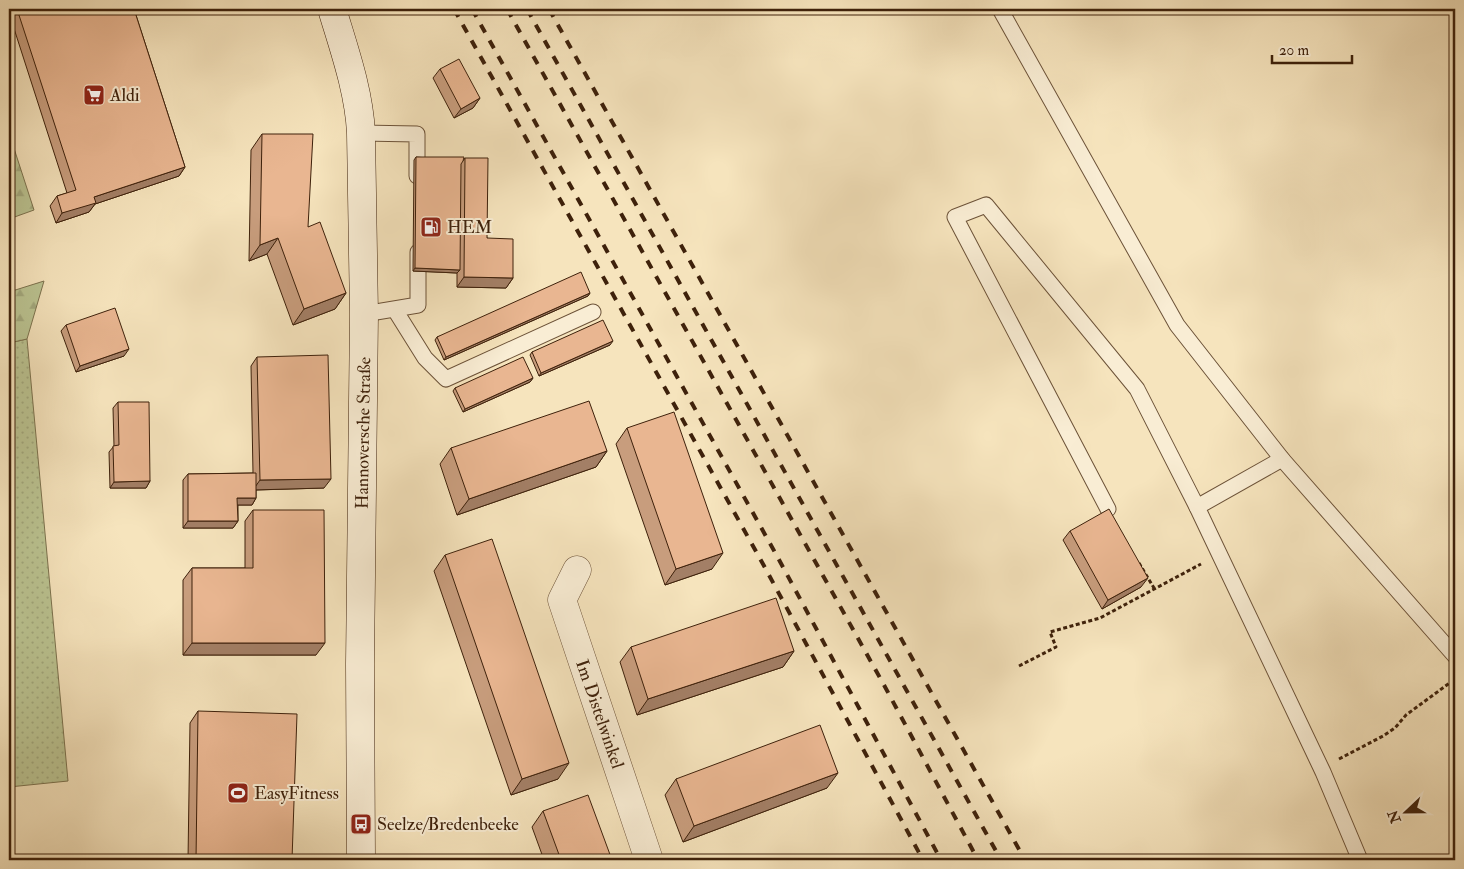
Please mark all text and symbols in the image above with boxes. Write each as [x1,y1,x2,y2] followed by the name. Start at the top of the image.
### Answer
[1272,32,1352,64] scale bar
[1279,41,1309,60] text: 20 m
[82,83,106,107] supermarket icon: Aldi
[109,84,140,107] place label: Aldi
[419,215,443,239] fuel station icon: HEM
[447,216,492,239] place label: HEM
[351,356,376,509] street label: Hannoversche Straße
[570,656,629,772] street label: Im Distelwinkel
[226,781,250,805] sports icon: EasyFitness
[254,782,339,805] place label: EasyFitness
[1382,786,1432,836] north arrow
[1384,807,1405,827] text: N
[349,812,373,836] bus stop icon: Seelze/Bredenbeeke
[377,813,519,836] place label: Seelze/Bredenbeeke

